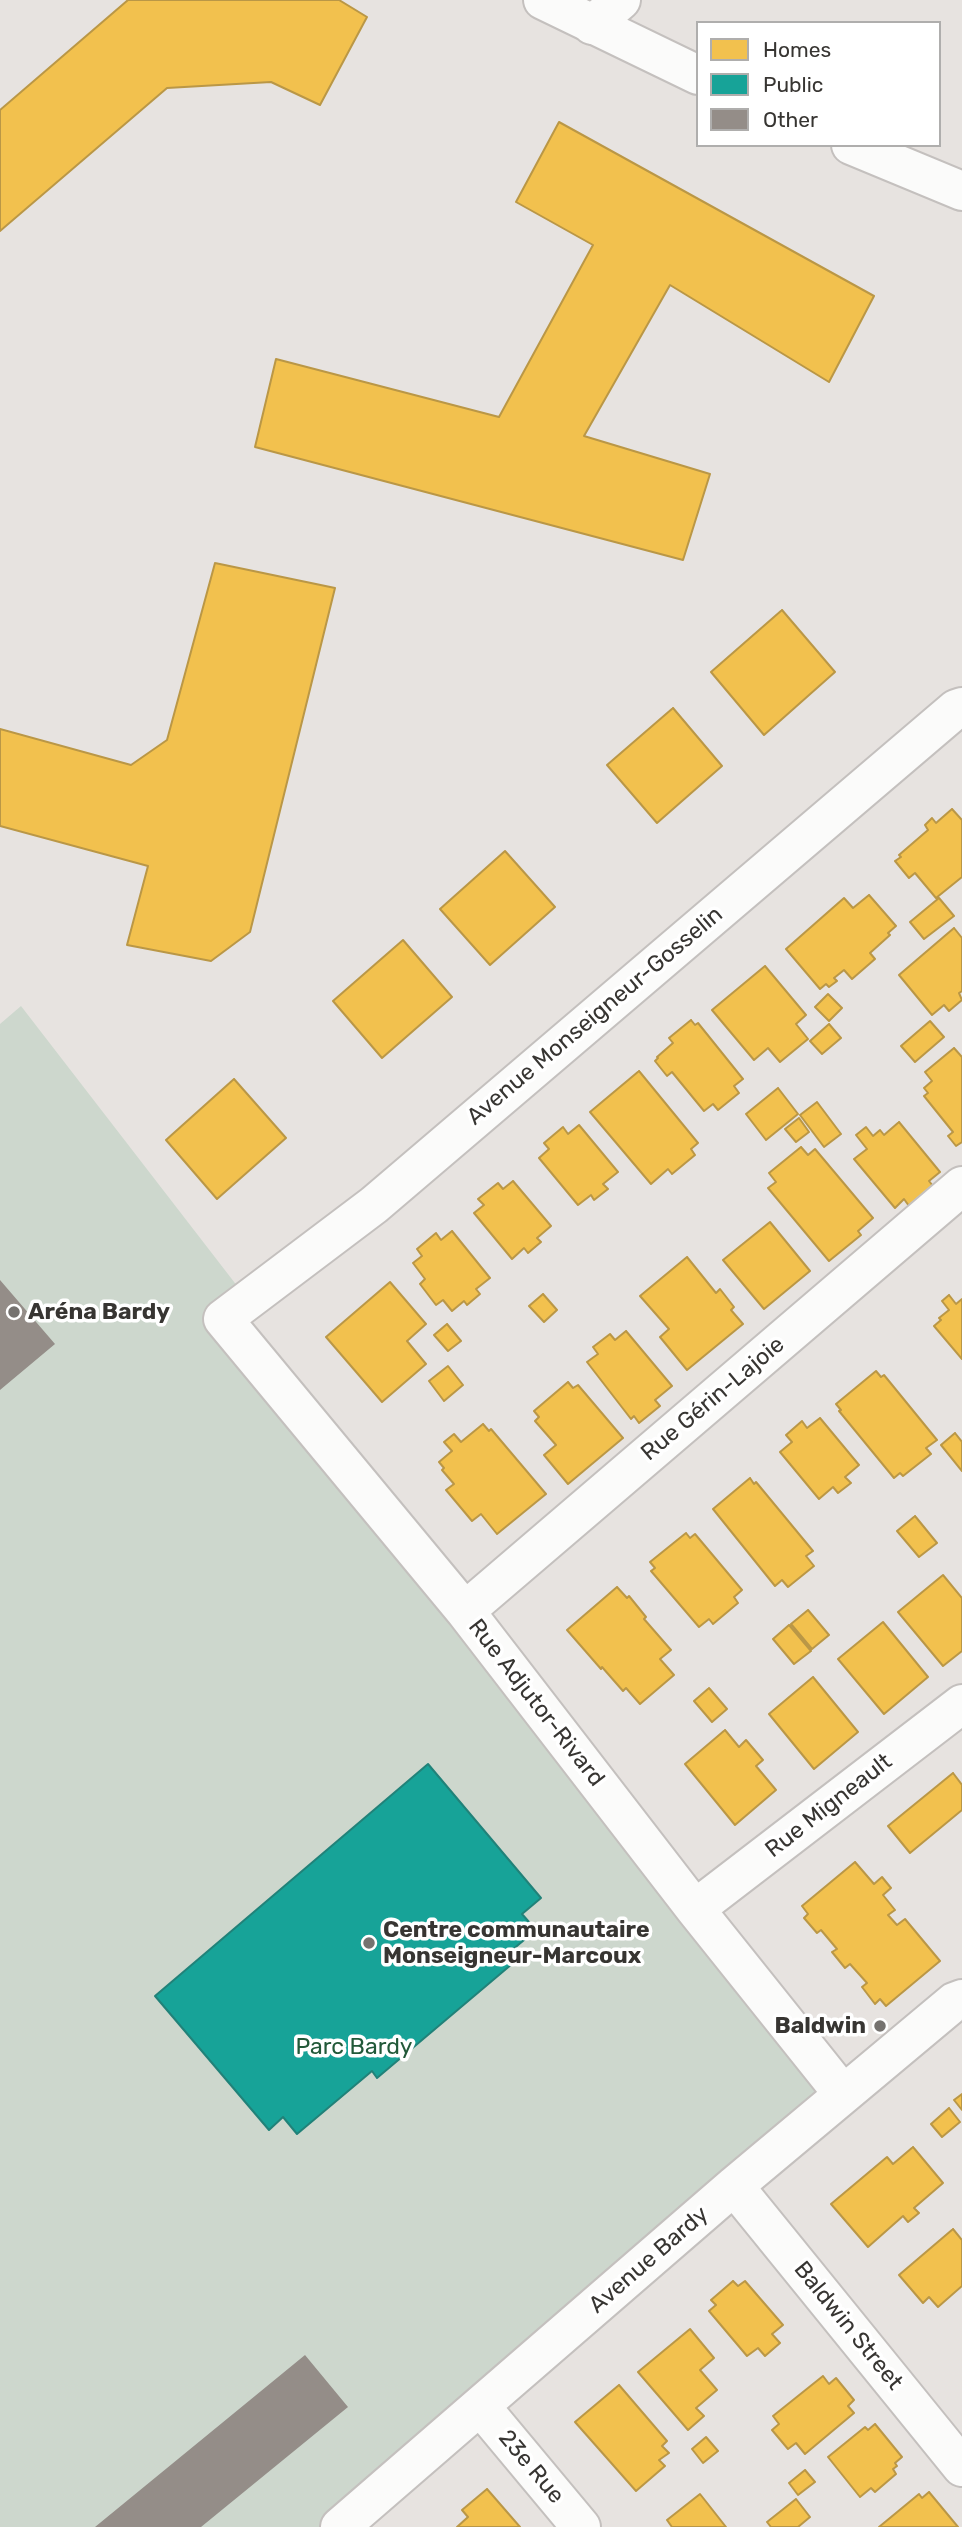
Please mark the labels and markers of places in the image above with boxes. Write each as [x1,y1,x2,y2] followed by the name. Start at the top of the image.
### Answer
[28,1298,170,1326] place label: Aréna Bardy
[6,1304,22,1320] marker: Aréna Bardy
[383,1916,650,1970] place label: Centre communautaire Monseigneur-Marcoux
[361,1935,377,1951] marker: Centre communautaire Monseigneur-Marcoux
[775,2012,866,2040] place label: Baldwin
[872,2018,888,2034] marker: Baldwin

